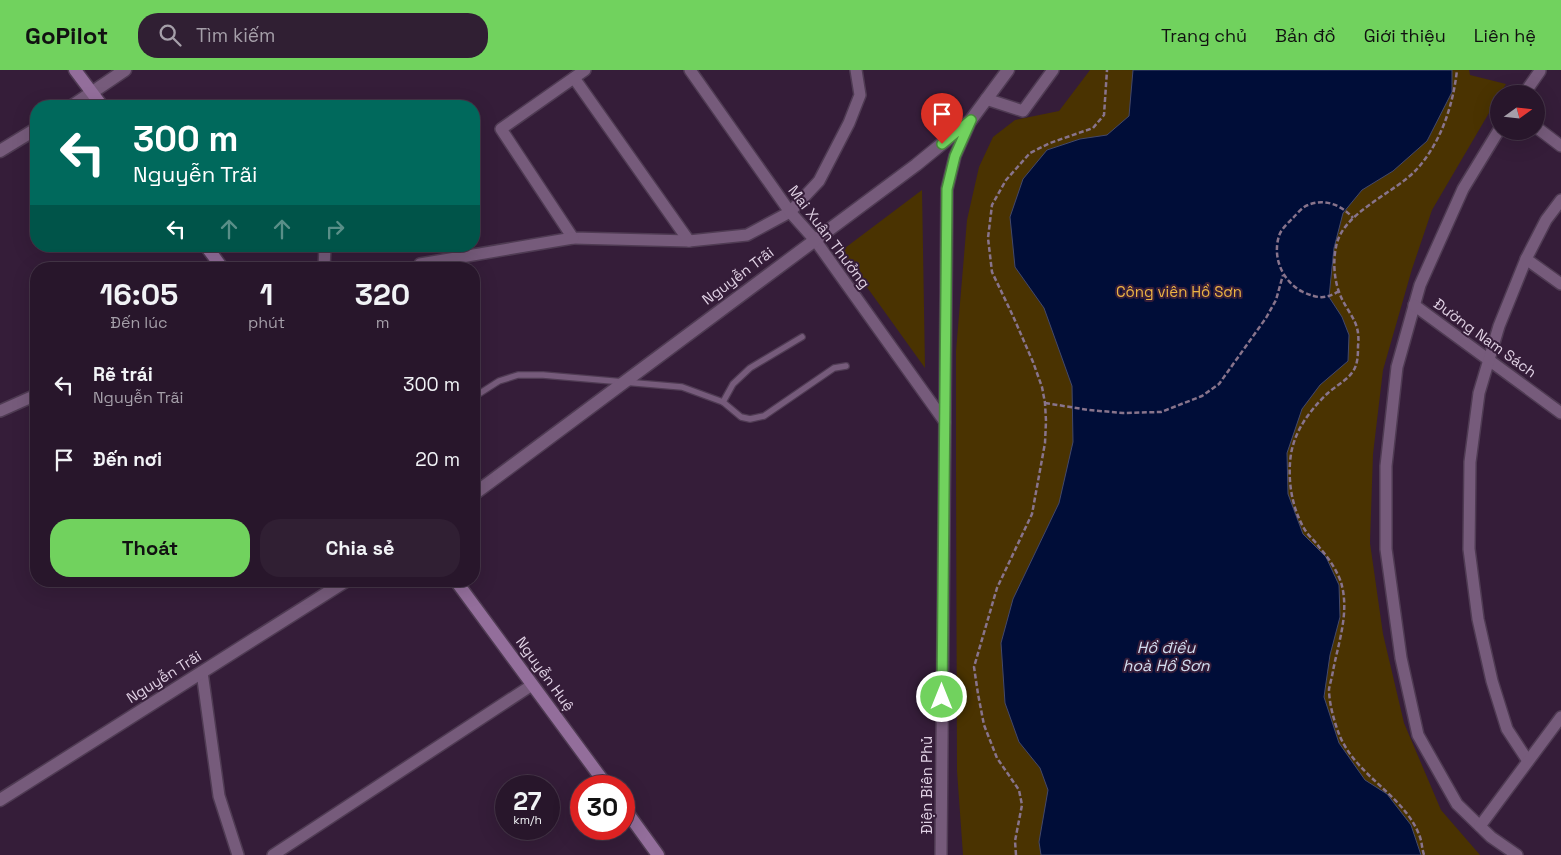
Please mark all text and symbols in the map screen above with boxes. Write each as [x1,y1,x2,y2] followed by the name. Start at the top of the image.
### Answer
[138,13,488,58] search box
[25,20,108,51] text: GoPilot
[156,21,184,49] icon: search
[196,23,275,48] text: Tìm kiếm
[1161,24,1247,47] text: Trang chủ
[1275,24,1336,47] text: Bản đồ
[1364,24,1446,47] text: Giới thiệu
[1474,24,1536,47] text: Liên hệ
[1490,85,1545,140] north arrow
[1490,85,1545,140] map controls
[921,93,963,144] pin
[928,100,956,128] icon: arrive
[133,117,238,161] text: 300 m
[50,120,115,185] icon: left
[133,160,258,188] text: Nguyễn Trãi
[784,181,875,292] street label: Mai Xuân Thưởng
[162,215,190,243] icon: left
[215,215,243,243] icon: ahead
[268,215,296,243] icon: ahead
[321,215,349,243] icon: right
[698,242,777,309] street label: Nguyễn Trãi
[100,275,178,314] text: 16:05
[260,275,273,314] text: 1
[355,275,410,314] text: 320
[1116,282,1242,301] park label: Công viên Hồ Sơn
[1430,294,1541,381] street label: Đường Nam Sách
[110,312,168,333] text: Đến lúc
[248,312,285,333] text: phút
[376,312,389,333] text: m
[93,362,153,387] text: Rẽ trái
[50,371,78,399] icon: left
[403,372,460,397] text: 300 m
[93,387,184,408] text: Nguyễn Trãi
[50,446,78,474] icon: arrive
[93,447,162,472] text: Đến nơi
[415,447,460,472] text: 20 m
[50,519,250,577] button: Thoát
[260,519,460,577] button: Chia sẻ
[512,633,579,715] street label: Nguyễn Huệ
[1122,637,1211,676] water label: Hồ điều hoà Hồ Sơn
[123,646,205,707] street label: Nguyễn Trãi
[915,670,967,722] position arrow
[917,736,936,834] street label: Điện Biên Phủ
[570,775,635,840] speed limit sign: 30
[513,785,542,817] text: 27
[513,812,542,828] text: km/h

